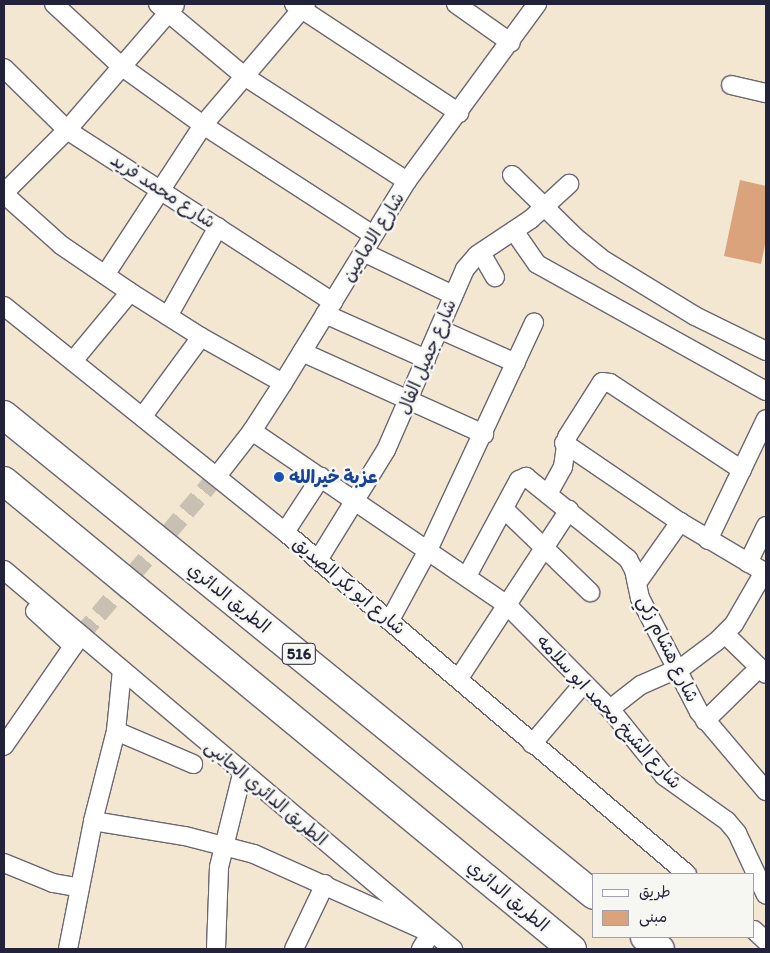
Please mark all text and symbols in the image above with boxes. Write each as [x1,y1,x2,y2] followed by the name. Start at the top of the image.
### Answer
[106,149,220,233] street label: شارع محمد فريد
[337,188,409,286] street label: شارع الامامين
[393,296,461,418] street label: شارع جميل الفال
[289,466,377,488] place label: عزبة خيرالله
[273,471,285,483] marker: عزبة خيرالله
[288,533,410,639] street label: شارع ابو بكر الصديق
[183,558,275,638] street label: الطريق الدائري
[633,592,703,706] street label: شارع هشام زكي
[532,631,686,793] street label: شارع الشيخ محمد ابو سلامه
[282,641,316,668] road number: 516
[200,736,332,850] street label: الطريق الدائري الجانبى
[463,856,553,936] street label: الطريق الدائري
[592,873,755,938] legend
[639,883,671,901] text: طريق
[639,908,667,926] text: مبنى

